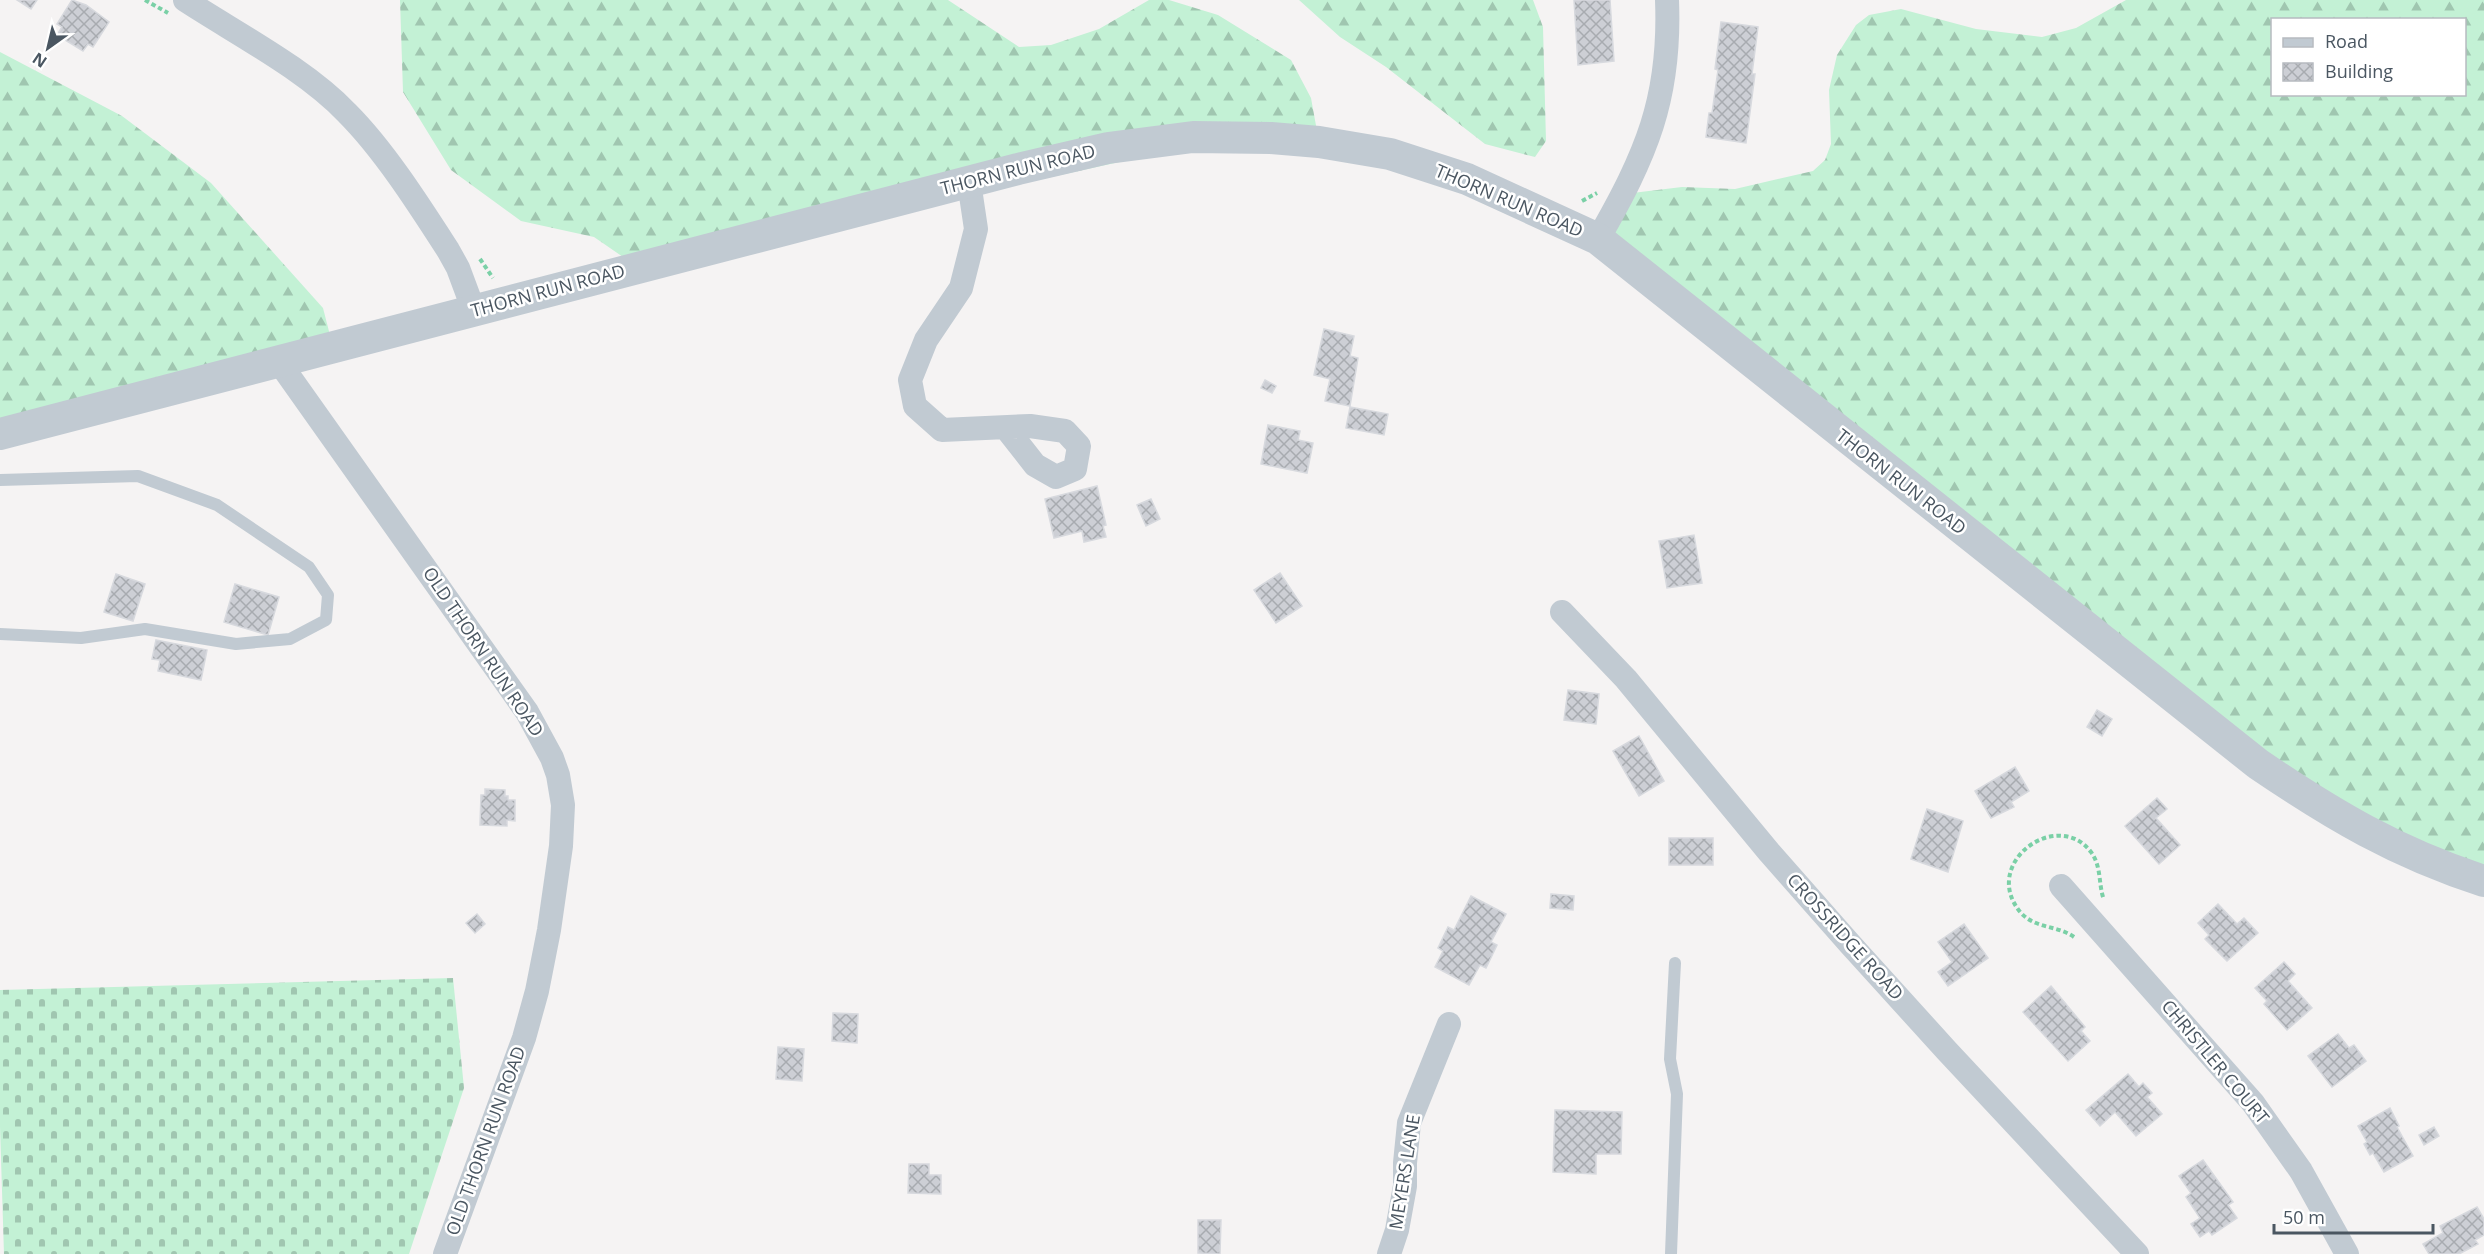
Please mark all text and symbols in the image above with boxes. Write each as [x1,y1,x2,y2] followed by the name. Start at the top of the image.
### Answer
[18,18,78,78] north arrow
[2271,18,2466,96] legend
[2325,29,2368,53] text: Road
[28,48,51,73] text: N
[2325,59,2393,83] text: Building
[938,138,1098,200] street label: THORN RUN ROAD
[1432,158,1587,242] street label: THORN RUN ROAD
[468,258,627,322] street label: THORN RUN ROAD
[1832,423,1971,539] street label: THORN RUN ROAD
[418,562,550,741] street label: OLD THORN RUN ROAD
[1782,868,1909,1005] street label: CROSSRIDGE ROAD
[2157,994,2275,1129] street label: CHRISTLER COURT
[440,1043,530,1239] street label: OLD THORN RUN ROAD
[1383,1113,1425,1231] street label: MEYERS LANE
[2274,1197,2433,1235] scale bar
[2283,1205,2325,1229] text: 50 m

